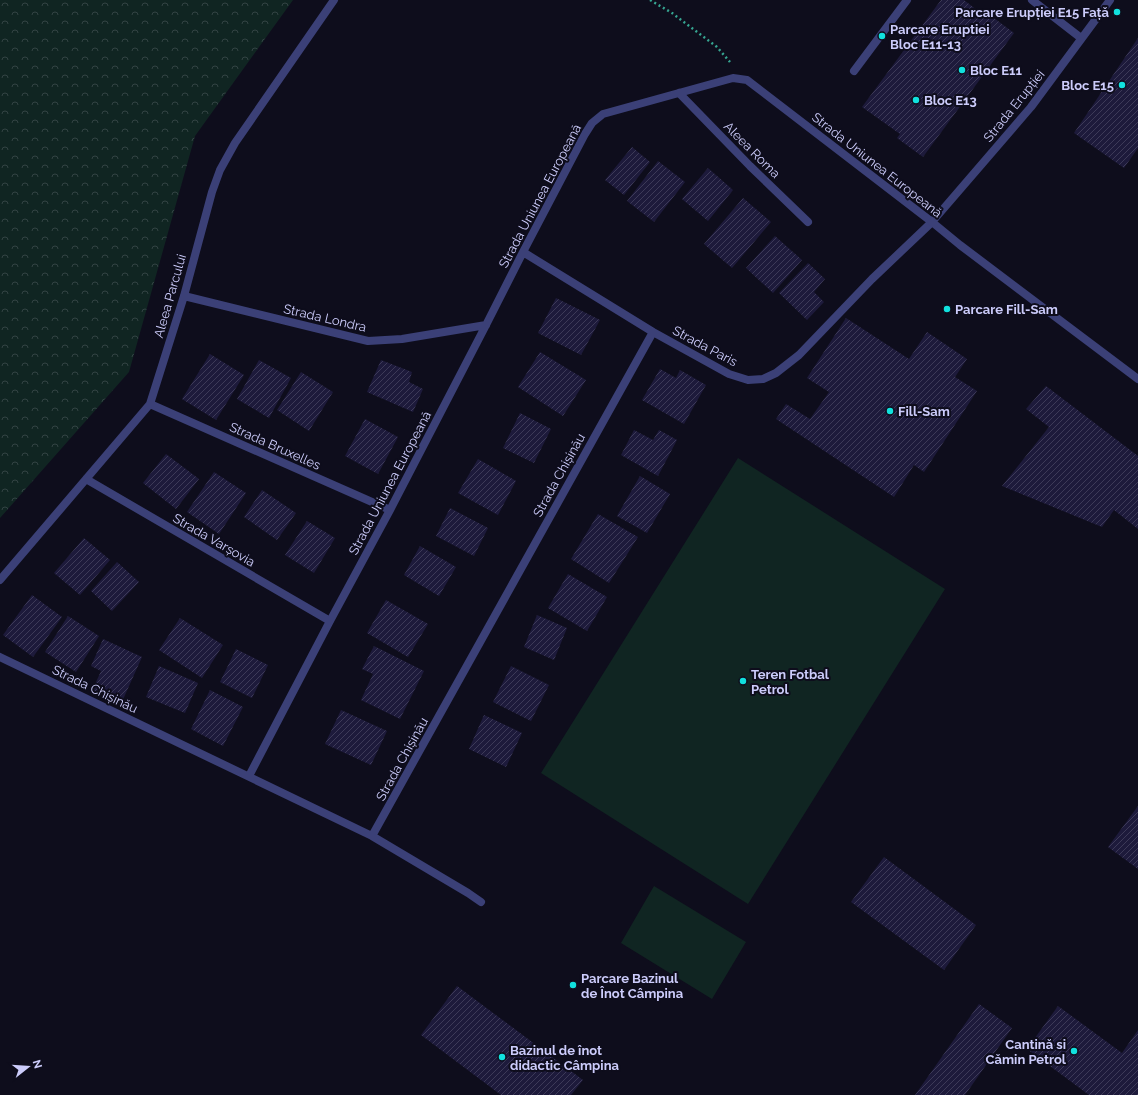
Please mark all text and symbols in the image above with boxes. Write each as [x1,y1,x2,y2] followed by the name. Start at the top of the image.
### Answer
[955,5,1110,20] place label: Parcare Erupției E15 Față
[1112,7,1122,17] marker: Parcare Erupției E15 Față
[890,22,989,52] place label: Parcare Eruptiei Bloc E11-13
[877,31,887,41] marker: Parcare Eruptiei Bloc E11-13
[970,63,1023,78] place label: Bloc E11
[957,65,967,75] marker: Bloc E11
[980,67,1048,145] street label: Strada Erupției
[1061,78,1114,93] place label: Bloc E15
[1117,80,1127,90] marker: Bloc E15
[924,93,977,108] place label: Bloc E13
[911,95,921,105] marker: Bloc E13
[809,110,945,220] street label: Strada Uniunea Europeană
[721,119,783,181] street label: Aleea Roma
[496,122,584,270] street label: Strada Uniunea Europeană
[151,252,189,340] street label: Aleea Parcului
[282,301,368,335] street label: Strada Londra
[955,302,1058,317] place label: Parcare Fill-Sam
[942,304,952,314] marker: Parcare Fill-Sam
[670,323,740,369] street label: Strada Paris
[898,404,950,419] place label: Fill-Sam
[885,406,895,416] marker: Fill-Sam
[346,409,434,557] street label: Strada Uniunea Europeană
[227,419,323,473] street label: Strada Bruxelles
[530,431,588,519] street label: Strada Chișinău
[170,510,258,570] street label: Strada Varșovia
[50,662,140,716] street label: Strada Chișinău
[751,667,830,697] place label: Teren Fotbal Petrol
[738,676,748,686] marker: Teren Fotbal Petrol
[373,715,431,803] street label: Strada Chișinău
[581,971,684,1001] place label: Parcare Bazinul de Înot Câmpina
[568,980,578,990] marker: Parcare Bazinul de Înot Câmpina
[986,1037,1067,1067] place label: Cantină si Cămin Petrol
[510,1043,620,1073] place label: Bazinul de înot didactic Câmpina
[1069,1046,1079,1056] marker: Cantină si Cămin Petrol
[8,1047,48,1087] north arrow
[497,1052,507,1062] marker: Bazinul de înot didactic Câmpina
[30,1058,45,1070] text: N

